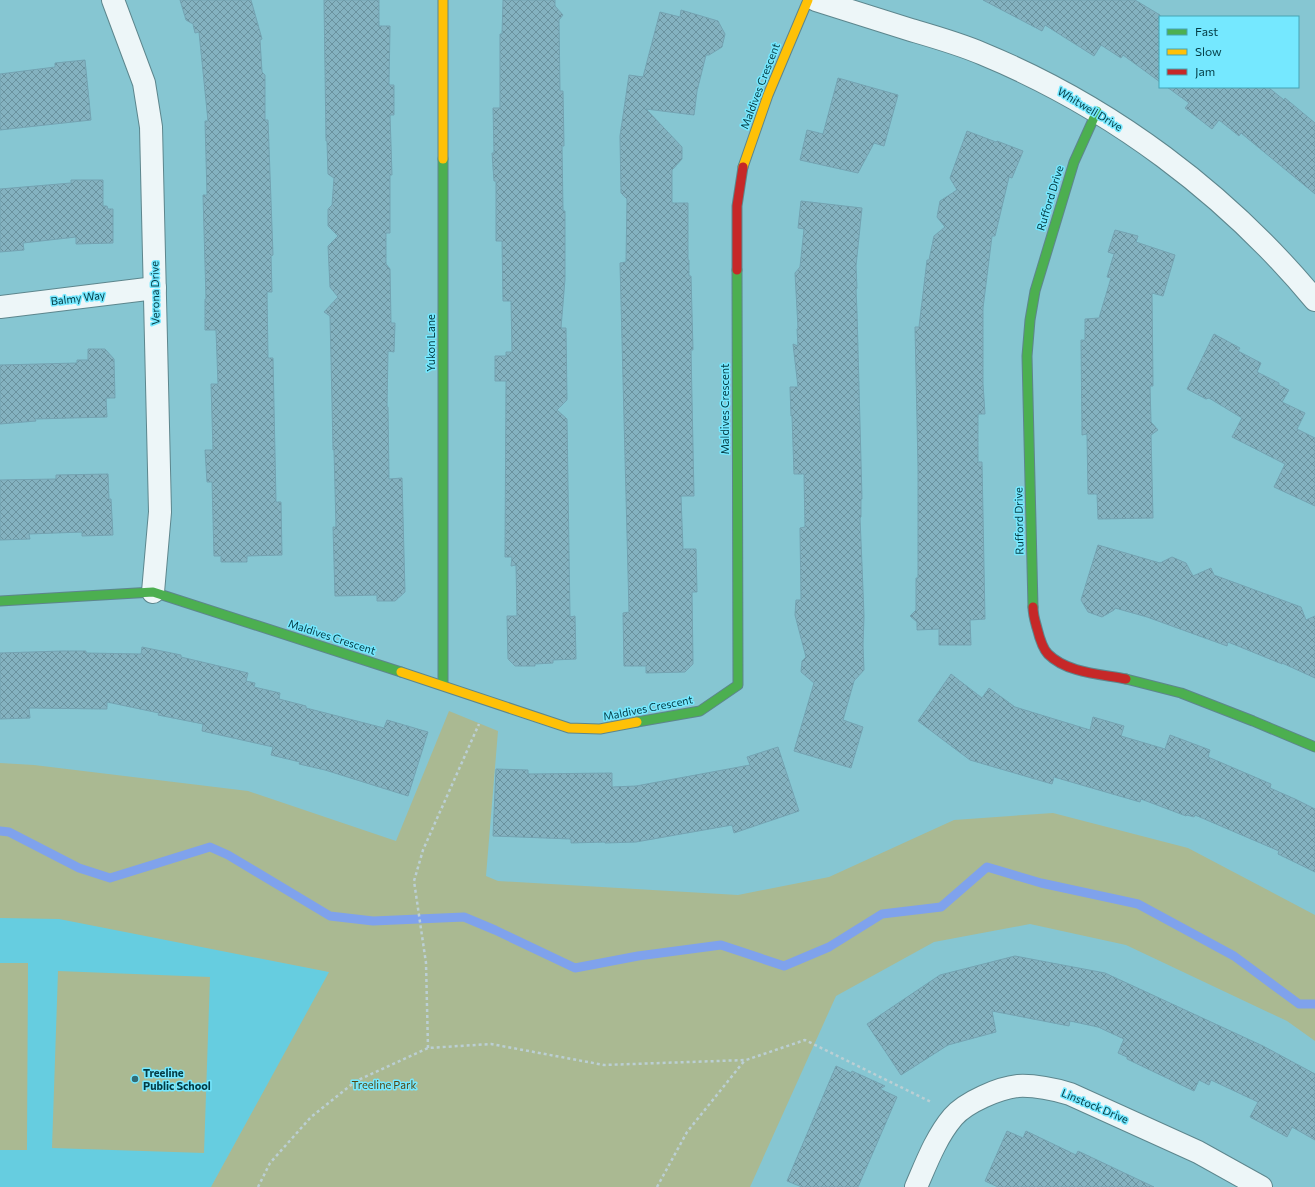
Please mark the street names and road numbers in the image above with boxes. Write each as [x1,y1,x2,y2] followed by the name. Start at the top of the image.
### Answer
[737,41,782,131] street label: Maldives Crescent
[1055,84,1125,133] street label: Whitwell Drive
[1033,164,1066,232] street label: Rufford Drive
[147,261,162,325] street label: Verona Drive
[50,288,106,307] street label: Balmy Way
[424,314,437,372] street label: Yukon Lane
[718,363,731,455] street label: Maldives Crescent
[1011,487,1026,555] street label: Rufford Drive
[287,616,378,657] street label: Maldives Crescent
[602,692,694,723] street label: Maldives Crescent
[1060,1086,1131,1126] street label: Linstock Drive

